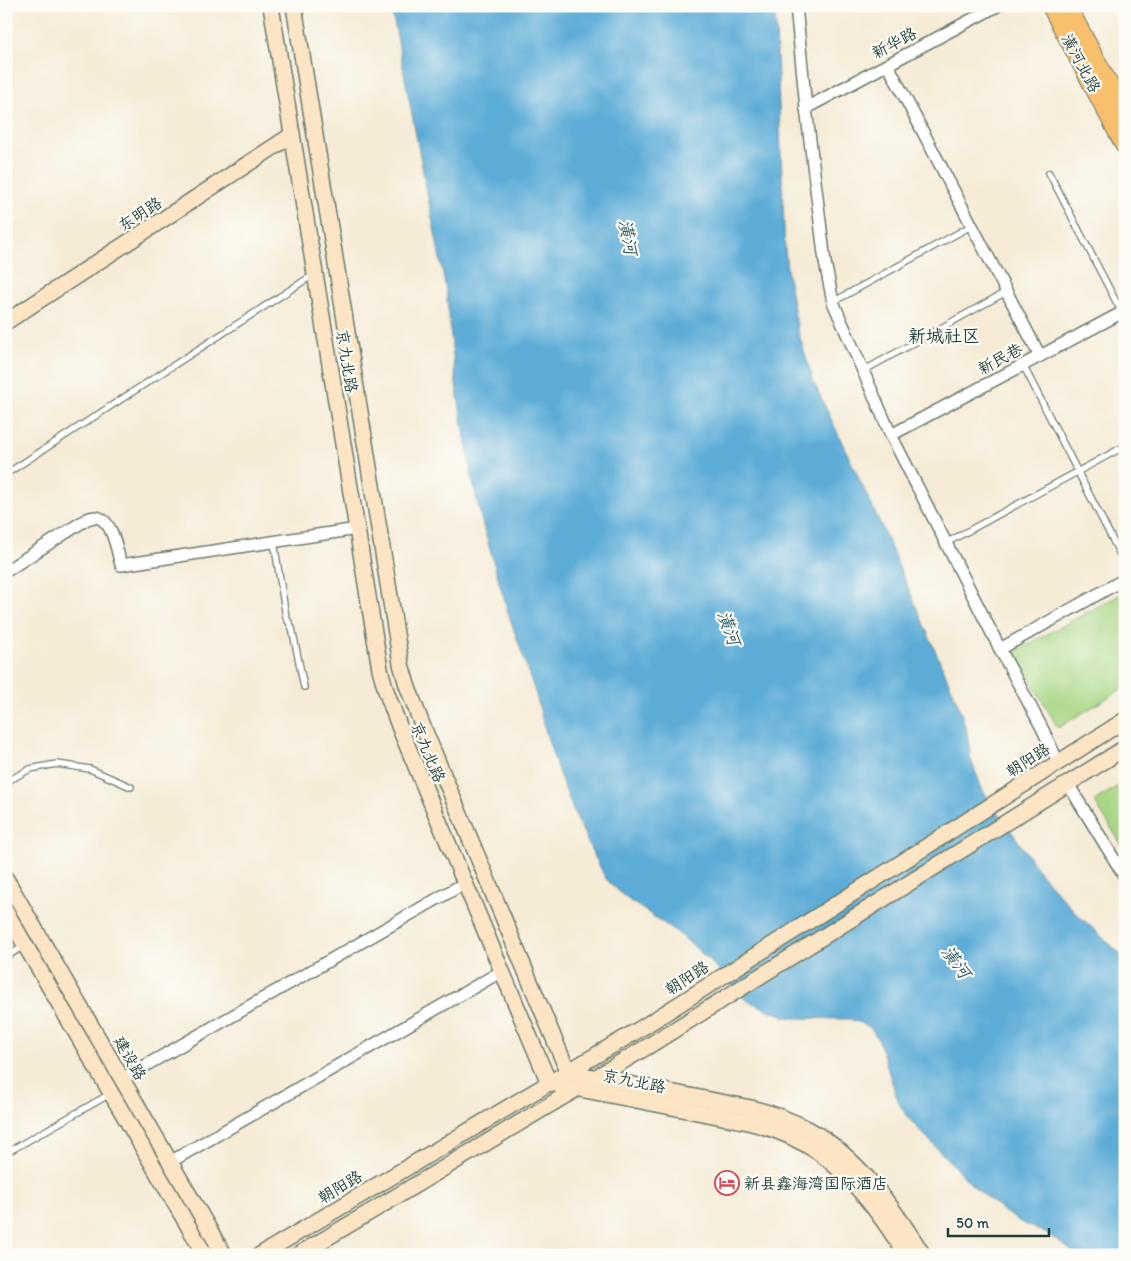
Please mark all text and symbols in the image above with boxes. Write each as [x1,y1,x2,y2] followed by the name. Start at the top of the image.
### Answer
[868,23,920,63] street label: 新华路
[1058,30,1104,96] street label: 潢河北路
[115,193,165,235] street label: 东明路
[614,217,643,260] water label: 潢河
[908,325,980,347] district label: 新城社区
[333,328,361,394] street label: 京九北路
[974,339,1026,379] street label: 新民巷
[713,607,747,651] water label: 潢河
[407,719,449,785] street label: 京九北路
[1003,739,1053,781] street label: 朝阳路
[937,941,977,985] water label: 潢河
[662,957,712,999] street label: 朝阳路
[110,1032,150,1084] street label: 建设路
[601,1066,667,1096] street label: 京九北路
[315,1166,365,1208] street label: 朝阳路
[714,1170,740,1196] hotel icon: 新县鑫海湾国际酒店
[744,1174,888,1193] place label: 新县鑫海湾国际酒店
[948,1206,1050,1238] scale bar
[956,1214,989,1232] text: 50 m

